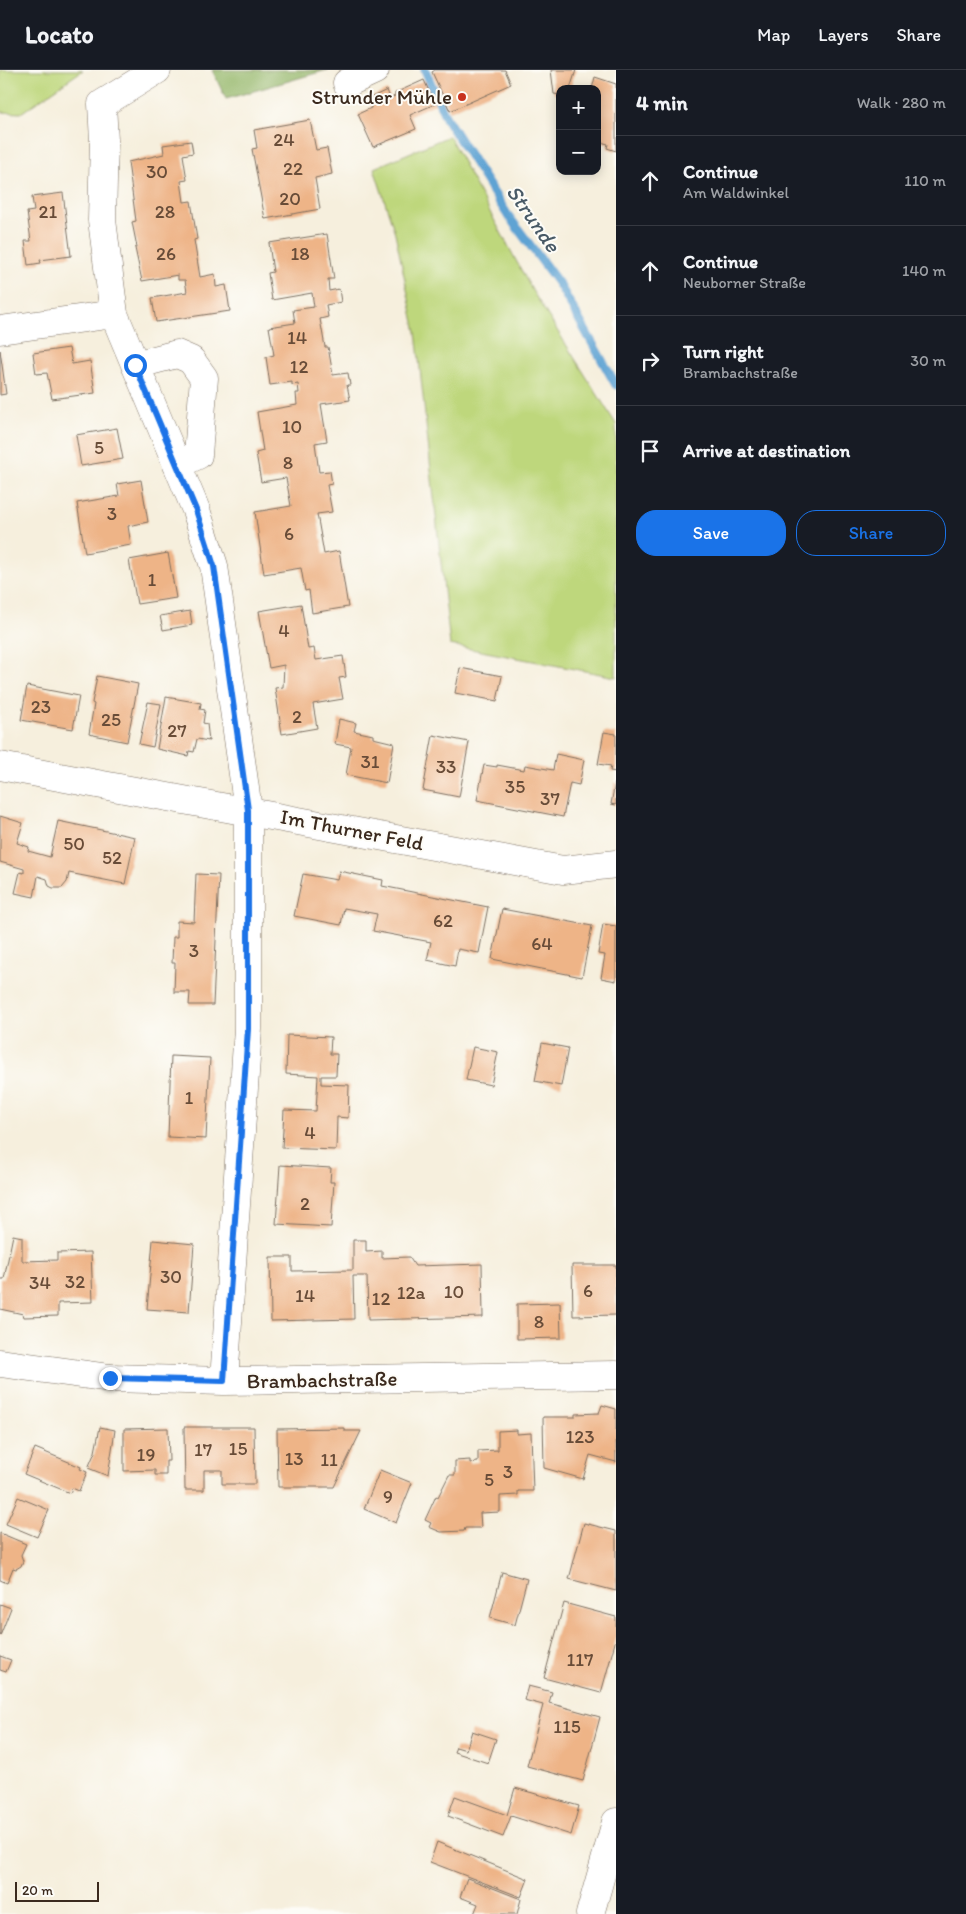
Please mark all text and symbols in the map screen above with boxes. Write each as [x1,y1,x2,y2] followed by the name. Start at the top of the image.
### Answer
[25,20,94,49] text: Locato
[757,24,790,46] text: Map
[818,24,868,46] text: Layers
[896,24,941,46] text: Share
[311,84,452,109] place label: Strunder Mühle
[556,85,601,175] map controls
[556,85,601,130] button: +
[636,90,688,115] text: 4 min
[456,91,468,103] marker: Strunder Mühle
[857,93,946,112] text: Walk · 280 m
[273,128,295,151] house number: 24
[556,130,601,175] button: −
[283,157,303,180] house number: 22
[146,160,168,183] house number: 30
[683,160,758,183] text: Continue
[636,167,664,195] icon: ahead
[904,171,946,190] text: 110 m
[501,179,567,258] water label: Strunde
[683,183,789,202] text: Am Waldwinkel
[279,187,301,210] house number: 20
[39,200,58,223] house number: 21
[155,200,175,223] house number: 28
[156,242,176,265] house number: 26
[290,242,310,265] house number: 18
[683,250,758,273] text: Continue
[636,257,664,285] icon: ahead
[902,261,946,280] text: 140 m
[683,273,806,292] text: Neuborner Straße
[287,326,307,349] house number: 14
[683,340,764,363] text: Turn right
[636,347,664,375] icon: right
[910,351,946,370] text: 30 m
[124,354,147,377] route start
[290,355,308,378] house number: 12
[683,363,798,382] text: Brambachstraße
[282,415,302,438] house number: 10
[94,436,104,459] house number: 5
[636,437,664,465] icon: arrive
[683,439,850,462] text: Arrive at destination
[283,451,293,474] house number: 8
[107,502,117,525] house number: 3
[636,510,786,556] button: Save
[796,510,946,556] button: Share
[284,522,294,545] house number: 6
[148,568,157,591] house number: 1
[278,619,290,642] house number: 4
[31,695,51,718] house number: 23
[292,705,302,728] house number: 2
[101,708,121,731] house number: 25
[167,719,187,742] house number: 27
[360,750,380,773] house number: 31
[436,755,456,778] house number: 33
[505,775,525,798] house number: 35
[540,787,560,810] house number: 37
[278,803,426,856] street label: Im Thurner Feld
[63,832,85,855] house number: 50
[102,846,122,869] house number: 52
[433,909,453,932] house number: 62
[531,932,553,955] house number: 64
[189,939,199,962] house number: 3
[185,1086,194,1109] house number: 1
[304,1121,316,1144] house number: 4
[300,1192,310,1215] house number: 2
[160,1265,182,1288] house number: 30
[65,1270,85,1293] house number: 32
[29,1271,51,1294] house number: 34
[583,1279,593,1302] house number: 6
[444,1280,464,1303] house number: 10
[397,1281,425,1304] house number: 12a
[295,1284,315,1307] house number: 14
[372,1287,390,1310] house number: 12
[534,1310,544,1333] house number: 8
[246,1366,398,1393] street label: Brambachstraße
[99,1367,122,1390] route end
[565,1425,595,1448] house number: 123
[229,1437,247,1460] house number: 15
[194,1438,212,1461] house number: 17
[137,1443,155,1466] house number: 19
[284,1447,304,1470] house number: 13
[320,1448,338,1471] house number: 11
[503,1460,513,1483] house number: 3
[484,1468,494,1491] house number: 5
[383,1485,393,1508] house number: 9
[566,1648,594,1671] house number: 117
[553,1715,581,1738] house number: 115
[15,1879,99,1902] scale bar
[22,1882,53,1899] text: 20 m

